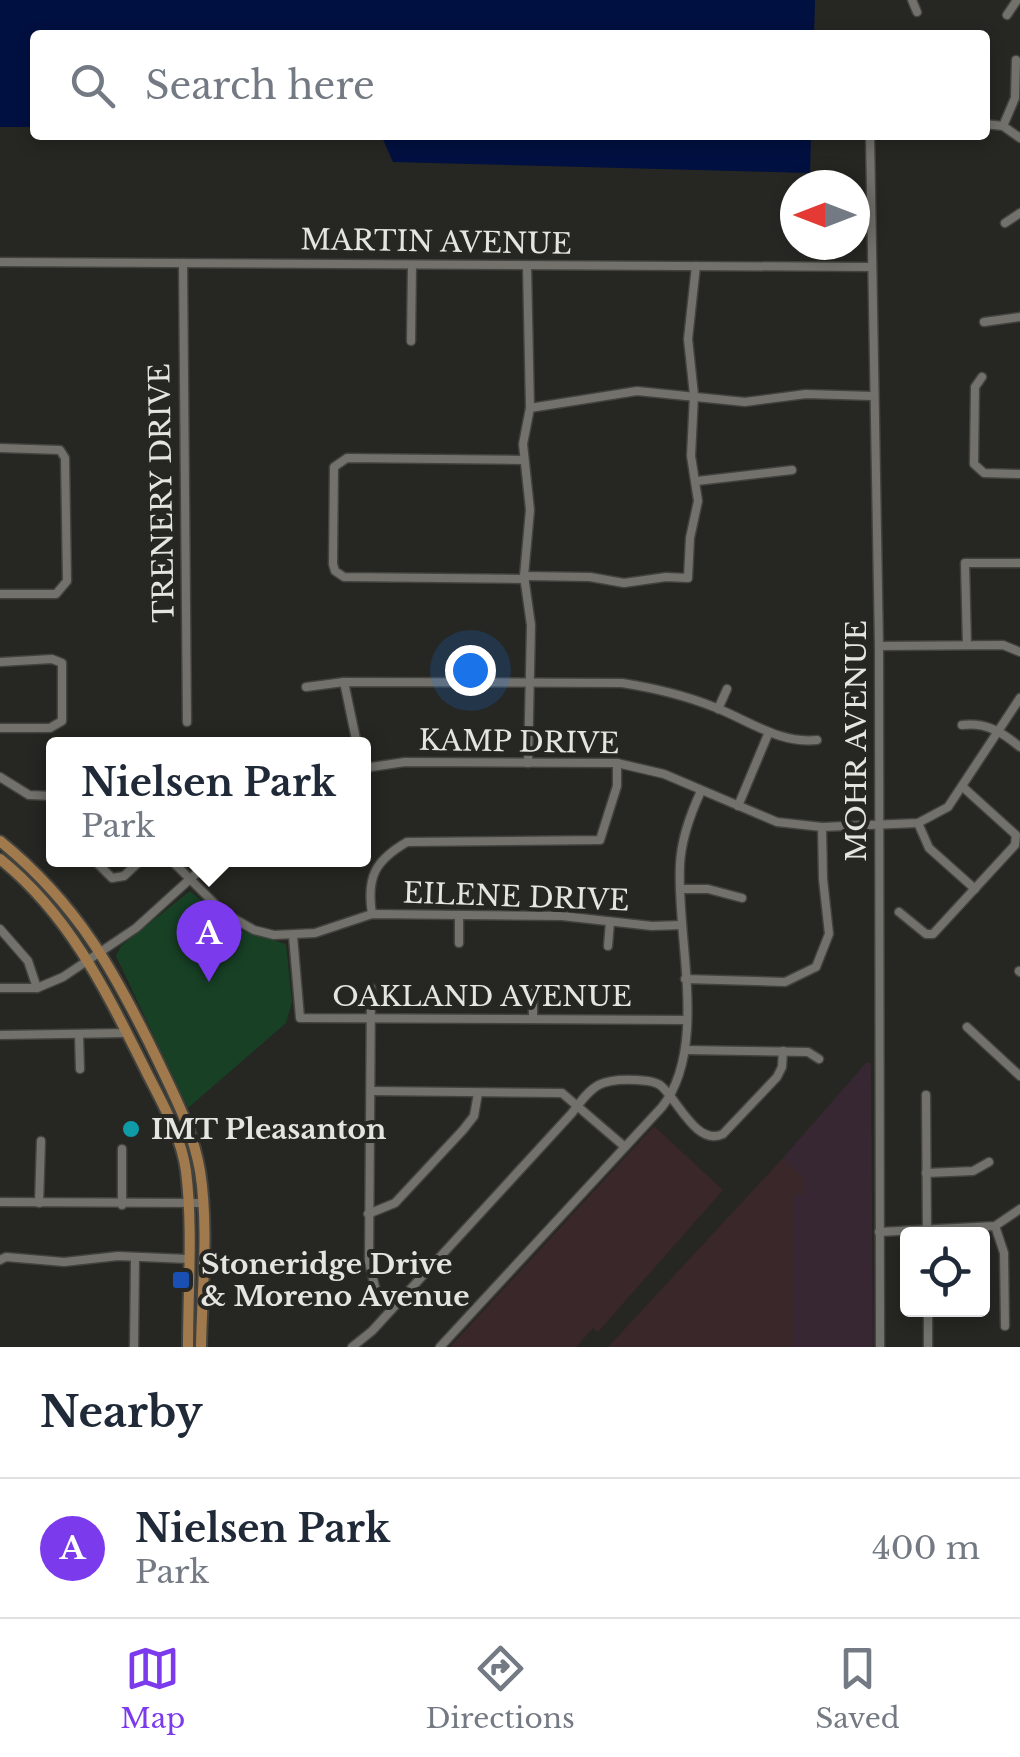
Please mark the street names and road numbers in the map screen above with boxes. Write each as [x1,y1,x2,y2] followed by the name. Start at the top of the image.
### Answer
[300,222,572,262] street label: MARTIN AVENUE
[142,363,182,623] street label: TRENERY DRIVE
[839,620,874,862] street label: MOHR AVENUE
[418,723,620,761] street label: KAMP DRIVE
[402,876,630,918] street label: EILENE DRIVE
[332,979,632,1014] street label: OAKLAND AVENUE

